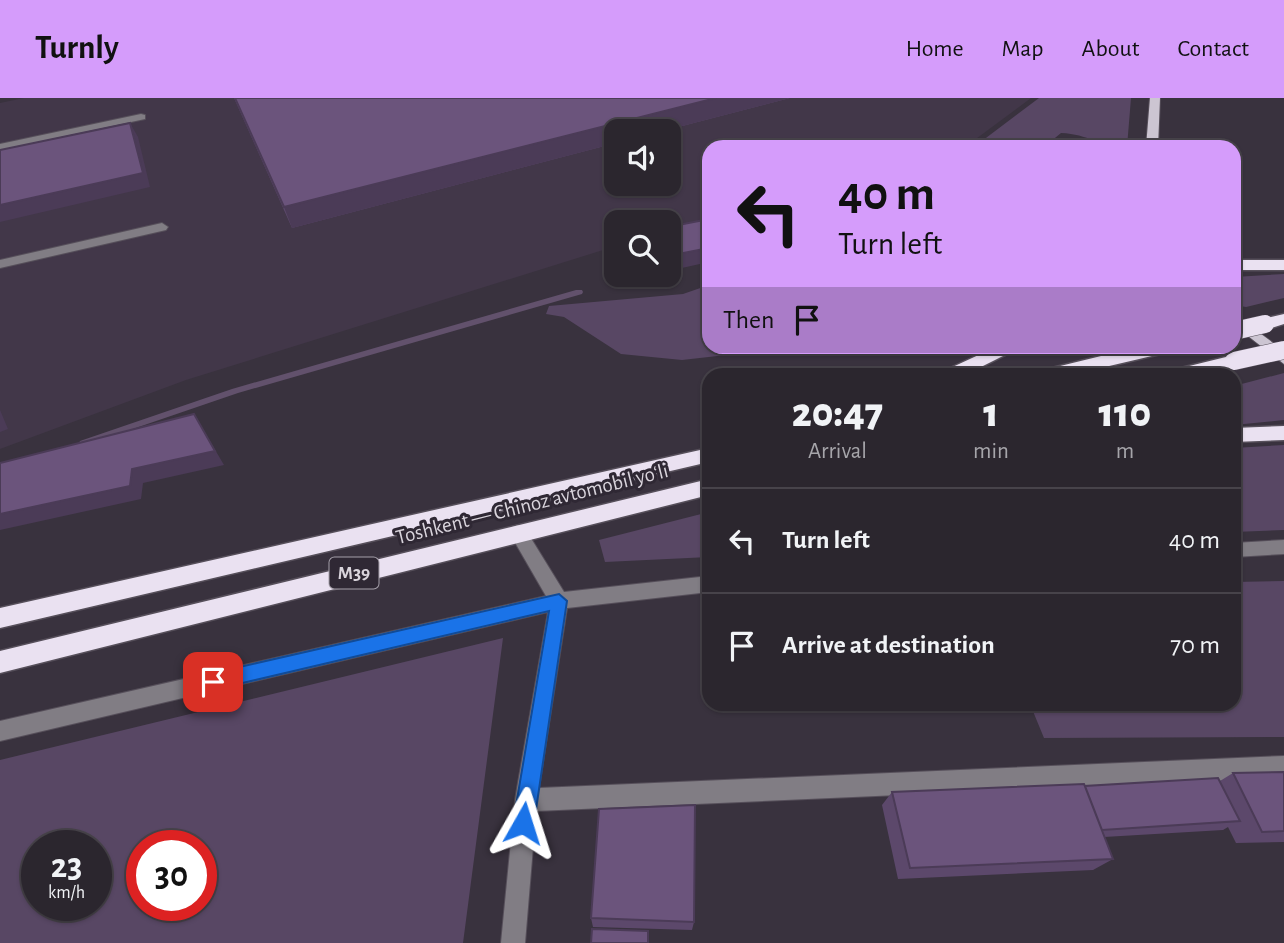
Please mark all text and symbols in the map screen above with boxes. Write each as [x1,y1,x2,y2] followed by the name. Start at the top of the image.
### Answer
[35,32,119,65] text: Turnly
[906,37,964,61] text: Home
[1002,37,1044,61] text: Map
[1082,37,1139,61] text: About
[1177,37,1249,61] text: Contact
[604,119,681,287] map controls
[604,119,681,196] button: sound
[723,168,814,259] icon: left
[838,170,935,219] text: 40 m
[604,210,681,287] button: search
[838,228,942,260] text: Turn left
[788,301,826,339] icon: arrive
[723,307,774,333] text: Then
[792,392,883,434] text: 20:47
[983,392,999,434] text: 1
[1099,392,1151,434] text: 110
[808,440,867,463] text: Arrival
[973,440,1009,463] text: min
[1116,440,1134,463] text: m
[394,460,670,548] street label: Toshkent — Chinoz avtomobil yoʻli
[723,522,761,560] icon: left
[782,527,870,553] text: Turn left
[1169,527,1220,553] text: 40 m
[330,558,378,588] road number: M39
[723,627,761,665] icon: arrive
[782,632,995,658] text: Arrive at destination
[1170,632,1220,658] text: 70 m
[183,652,243,712] pin
[194,663,232,701] icon: arrive
[486,786,560,860] position arrow
[126,830,217,921] speed limit sign: 30
[51,849,82,884] text: 23
[48,884,85,902] text: km/h

